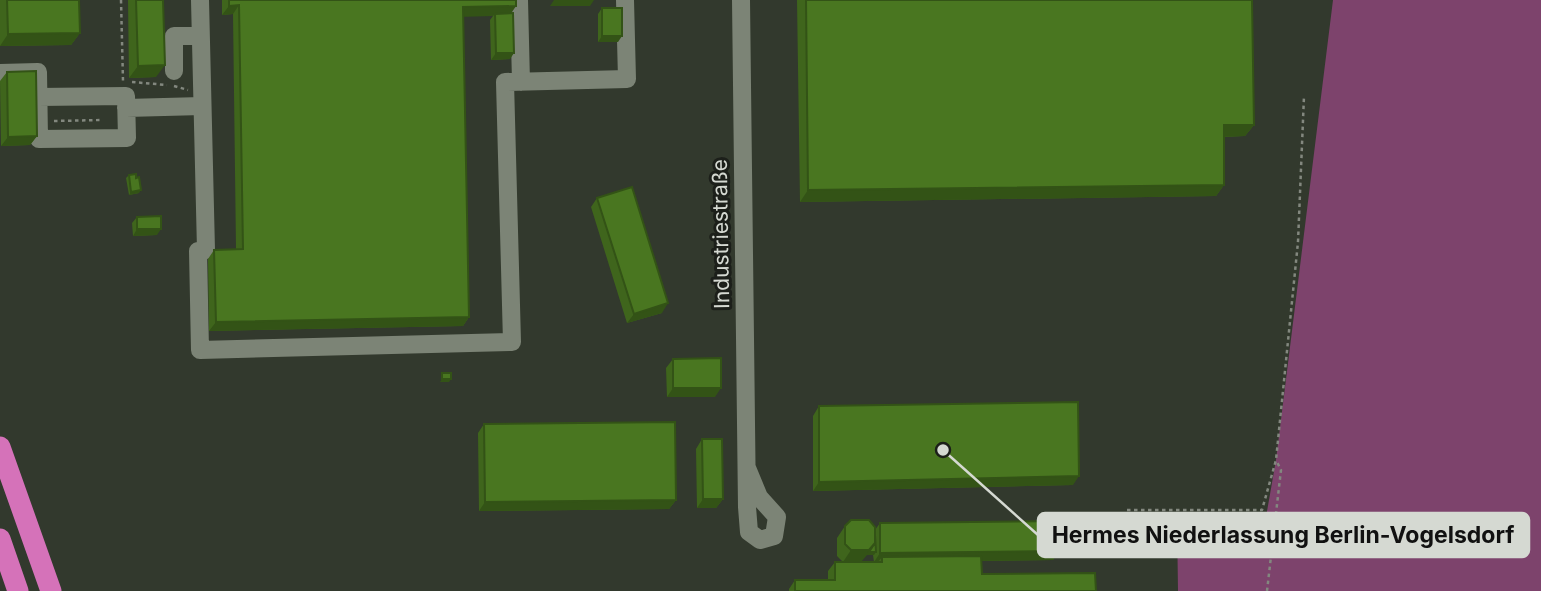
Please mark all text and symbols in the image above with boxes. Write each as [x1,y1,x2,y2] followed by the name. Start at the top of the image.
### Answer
[707,159,734,309] street label: Industriestraße
[1038,513,1529,557] callout: Hermes Niederlassung Berlin-Vogelsdorf
[1052,521,1514,549] text: Hermes Niederlassung Berlin-Vogelsdorf

